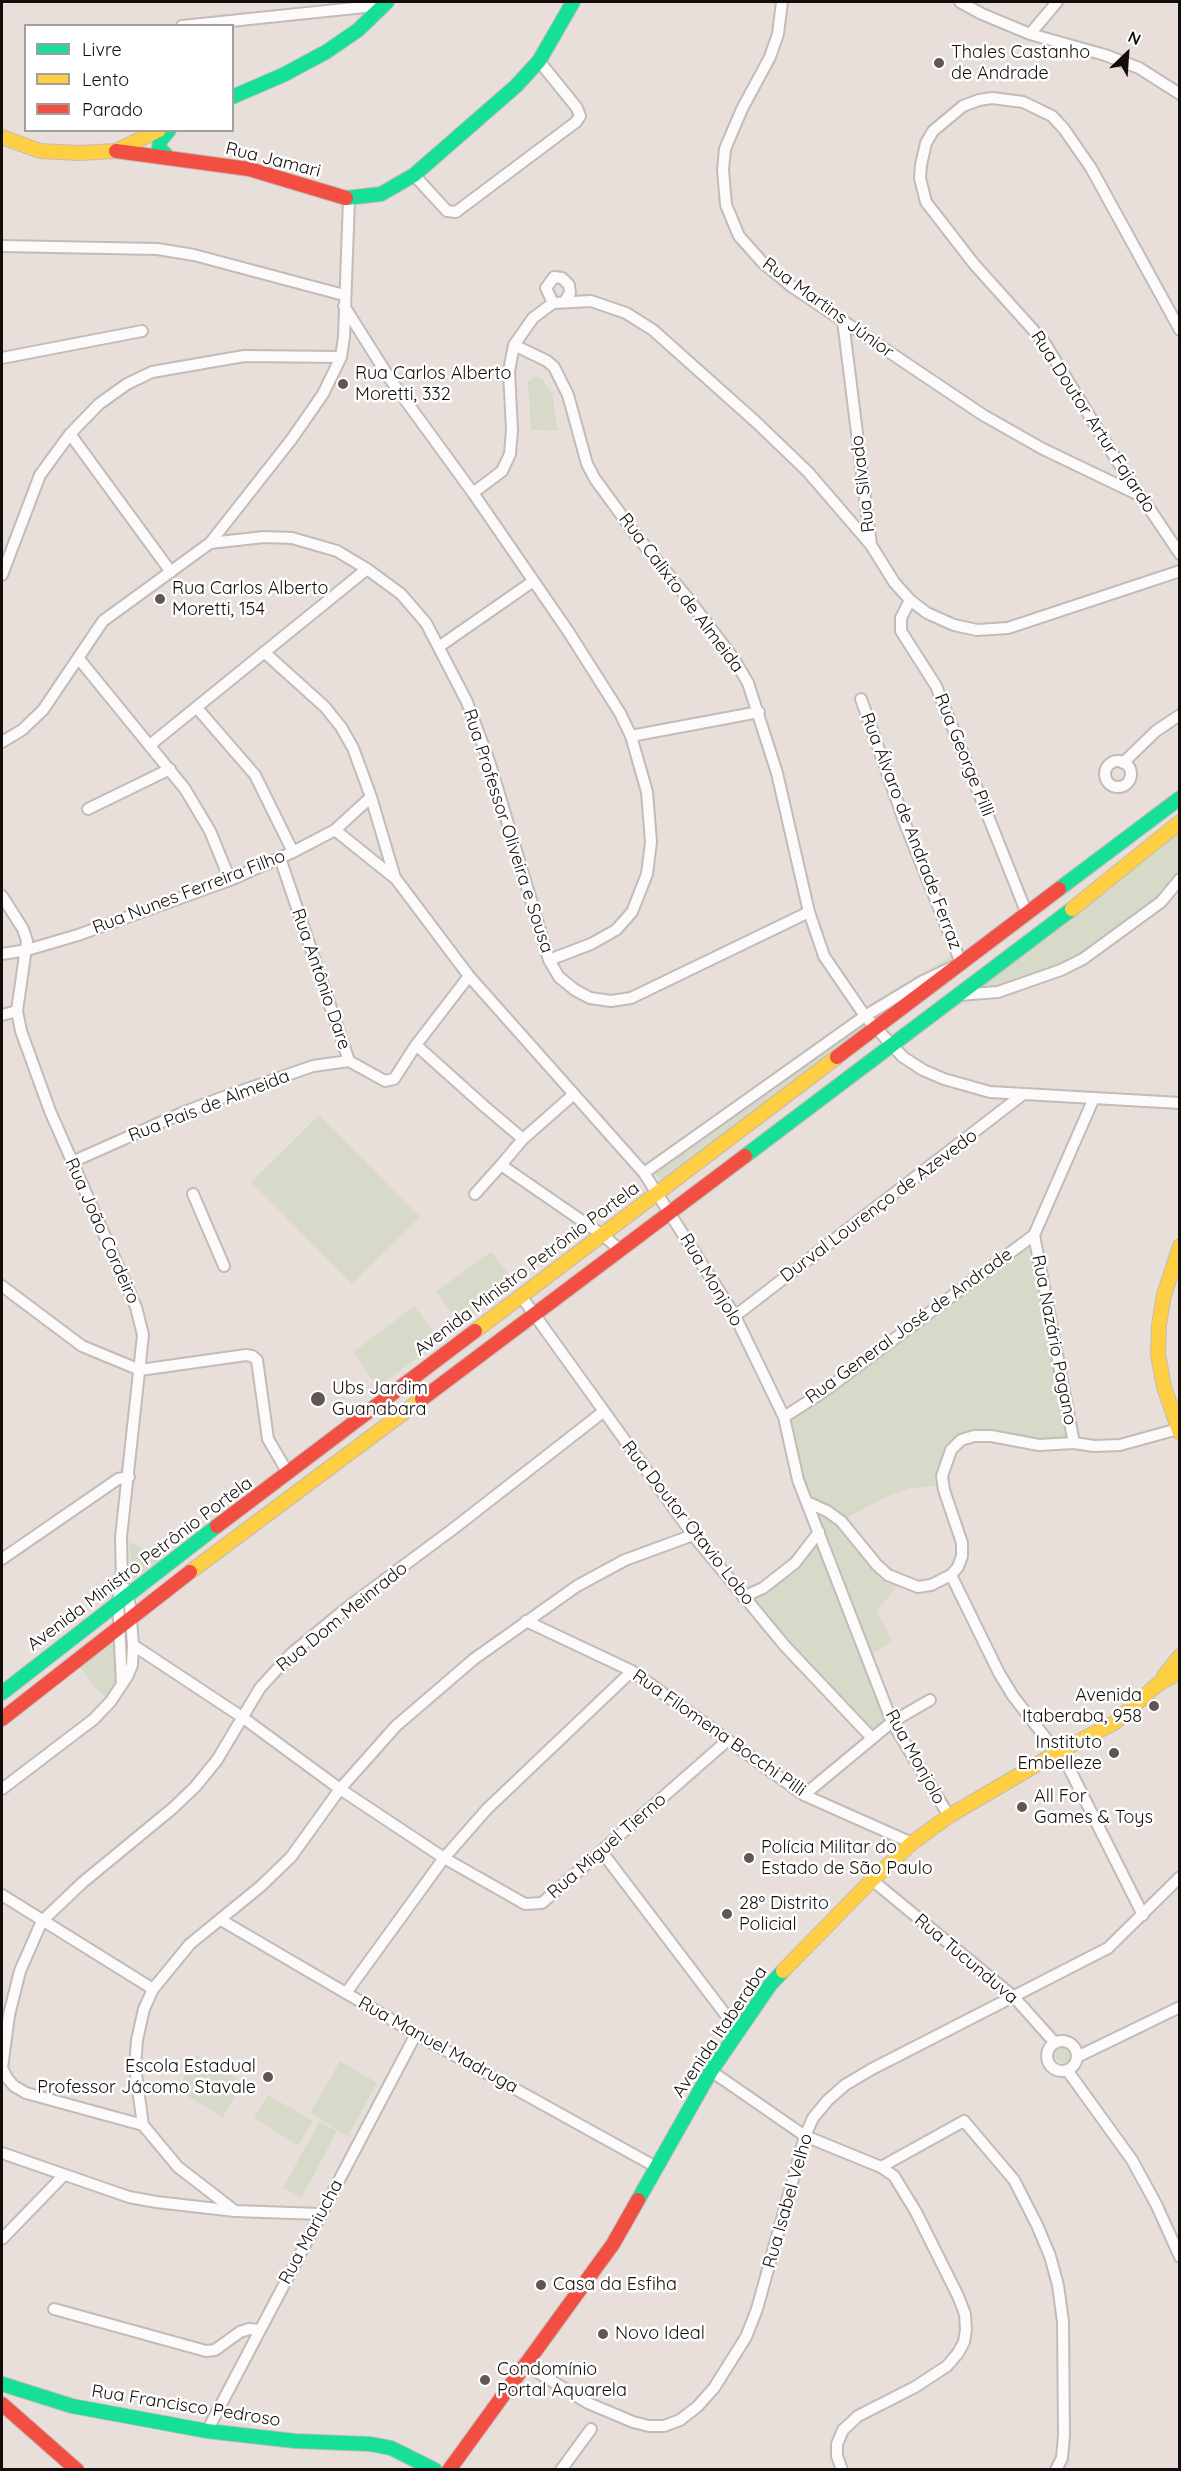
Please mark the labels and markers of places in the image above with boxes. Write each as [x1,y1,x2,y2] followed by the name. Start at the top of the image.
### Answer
[951,42,1090,84] place label: Thales Castanho de Andrade
[932,56,946,70] marker: Thales Castanho de Andrade
[355,363,511,406] place label: Rua Carlos Alberto Moretti, 332
[336,377,350,391] marker: Rua Carlos Alberto Moretti, 332
[172,578,328,620] place label: Rua Carlos Alberto Moretti, 154
[153,592,167,606] marker: Rua Carlos Alberto Moretti, 154
[332,1378,428,1420] place label: Ubs Jardim Guanabara
[309,1390,327,1408] marker: Ubs Jardim Guanabara
[1022,1685,1142,1728] place label: Avenida Itaberaba, 958
[1147,1699,1161,1713] marker: Avenida Itaberaba, 958
[1017,1732,1102,1774] place label: Instituto Embelleze
[1107,1746,1121,1760] marker: Instituto Embelleze
[1034,1786,1153,1828] place label: All For Games & Toys
[1015,1800,1029,1814] marker: All For Games & Toys
[761,1837,933,1880] place label: Polícia Militar do Estado de São Paulo
[742,1851,756,1865] marker: Polícia Militar do Estado de São Paulo
[739,1893,829,1936] place label: 28º Distrito Policial
[720,1907,734,1921] marker: 28º Distrito Policial
[37,2056,256,2098] place label: Escola Estadual Professor Jácomo Stavale
[261,2070,275,2084] marker: Escola Estadual Professor Jácomo Stavale
[553,2274,677,2296] place label: Casa da Esfiha
[534,2278,548,2292] marker: Casa da Esfiha
[615,2323,705,2345] place label: Novo Ideal
[596,2327,610,2341] marker: Novo Ideal
[497,2359,627,2402] place label: Condomínio Portal Aquarela
[478,2373,492,2387] marker: Condomínio Portal Aquarela

